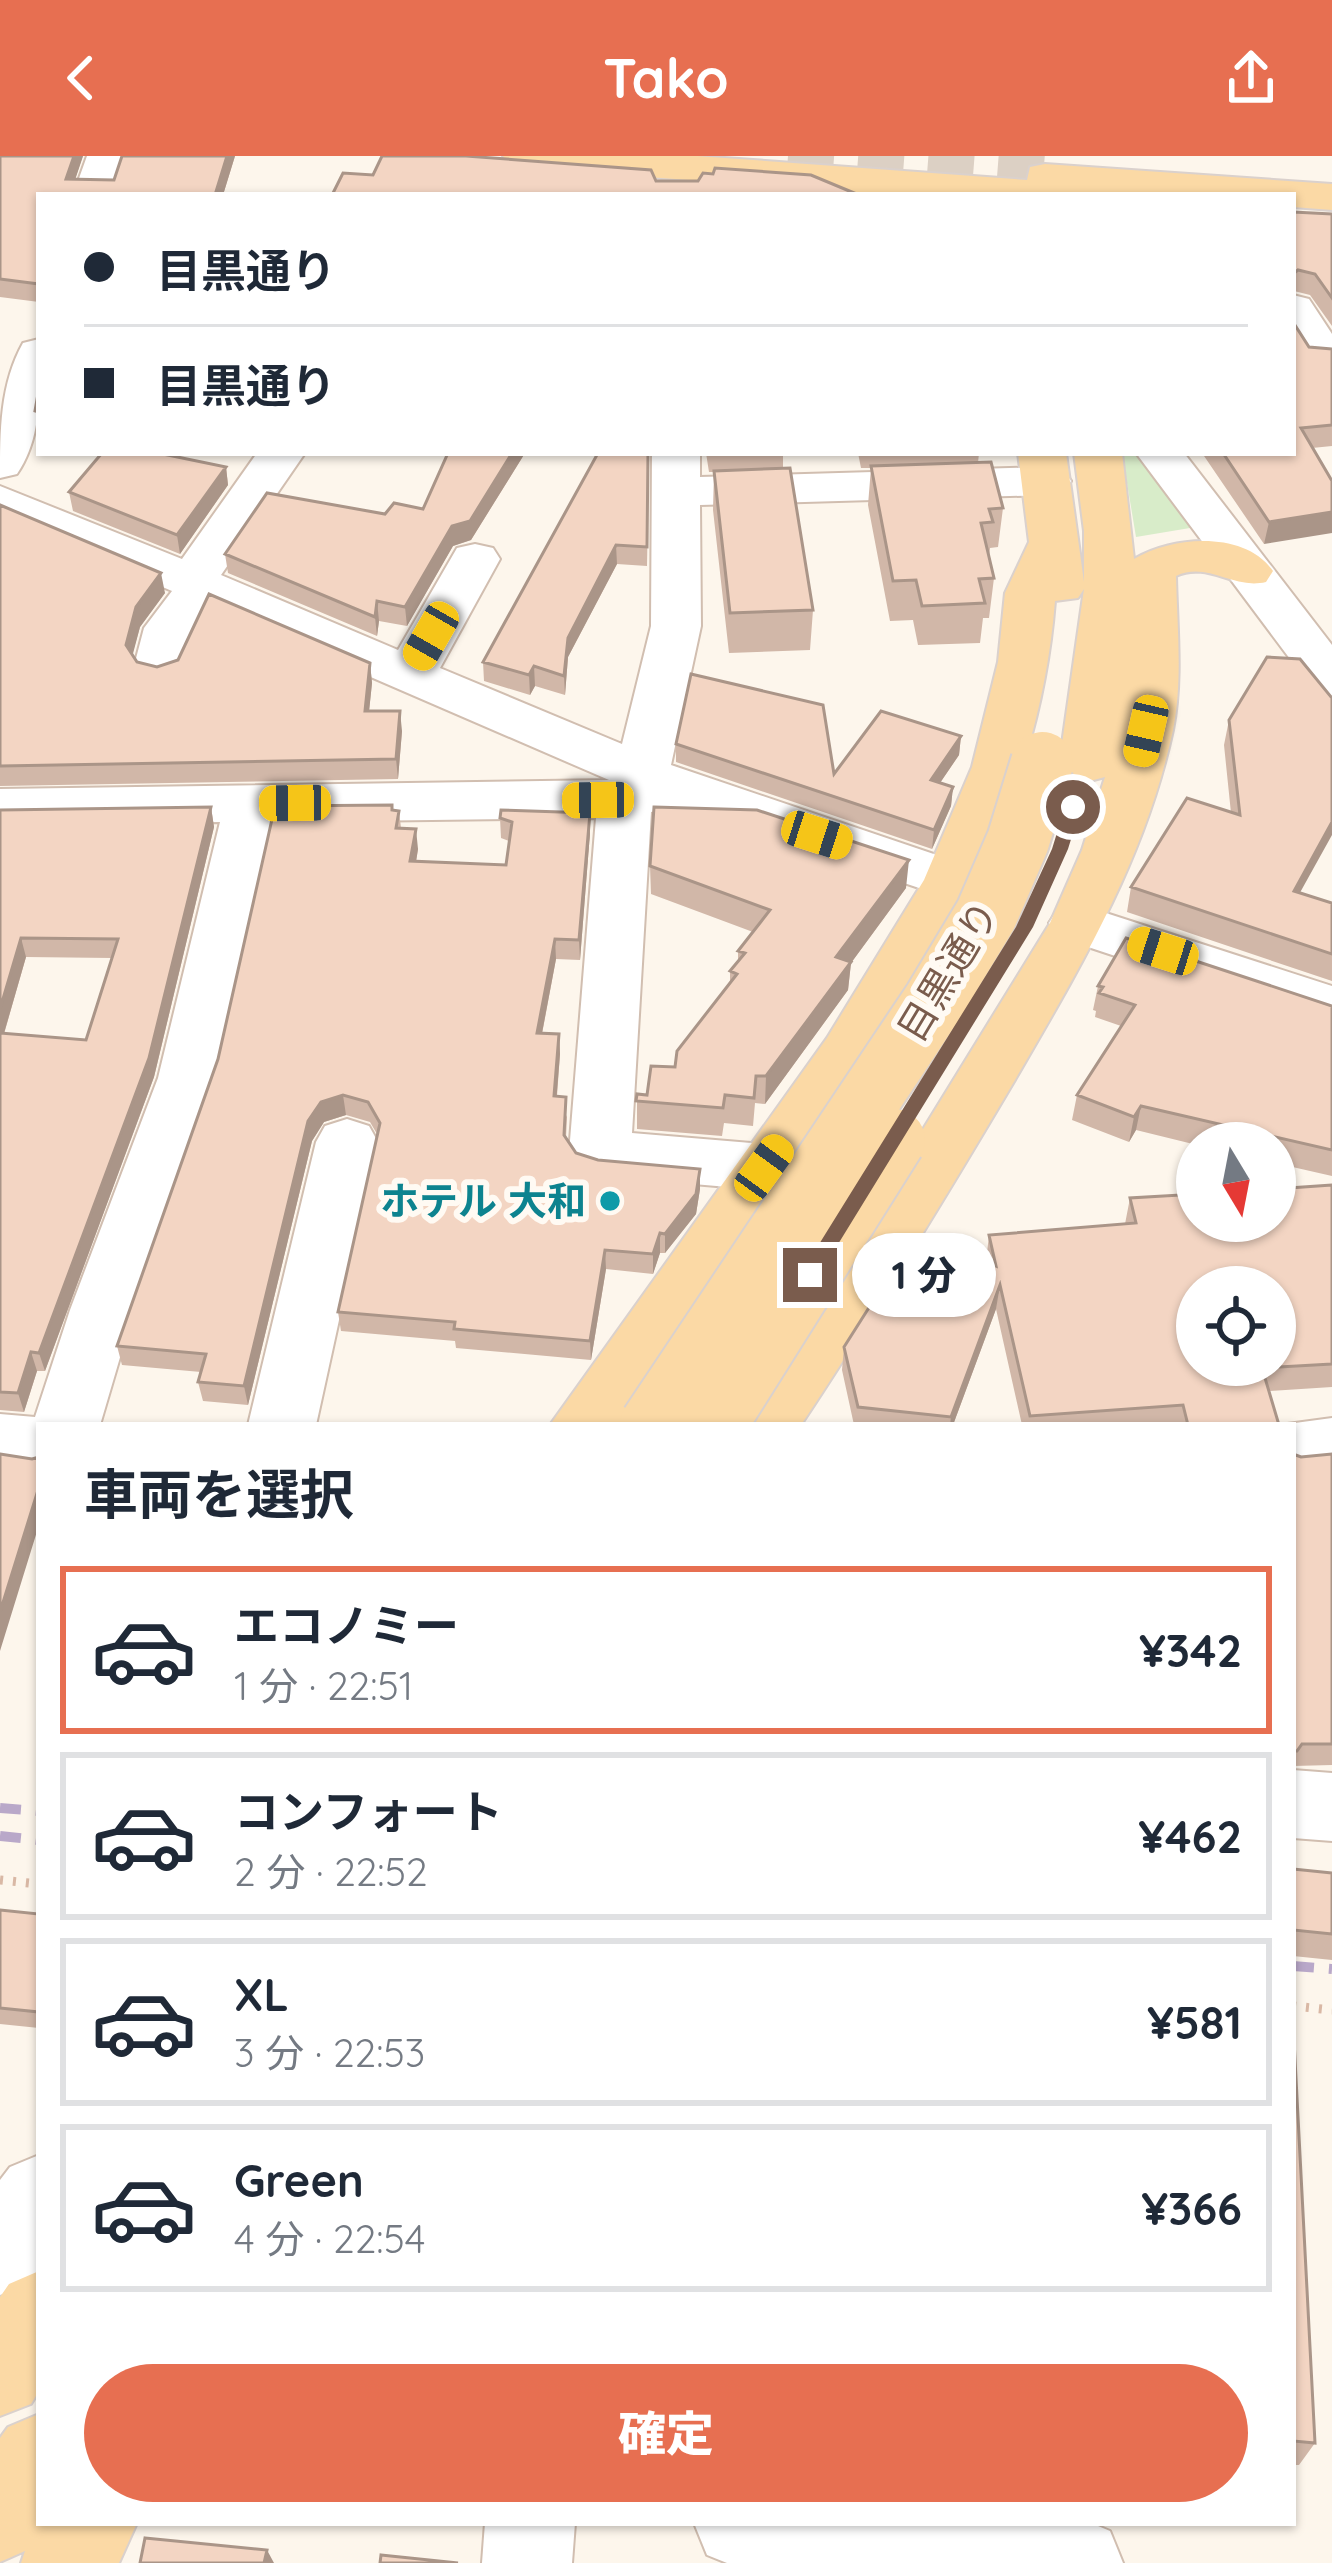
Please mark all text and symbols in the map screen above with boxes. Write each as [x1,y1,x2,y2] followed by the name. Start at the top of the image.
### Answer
[603,44,729,112] text: Tako
[48,45,114,111] icon: back
[1218,45,1284,111] icon: share
[156,242,336,298] text: 目黒通り
[156,357,336,413] text: 目黒通り
[397,596,465,676] car
[1120,692,1172,770] car
[1046,780,1100,834] route start
[562,781,634,819] car
[259,784,331,822] car
[777,807,857,863] car
[886,891,1009,1050] street label: 目黒通り
[1123,923,1203,979] car
[1176,1122,1296,1242] north arrow
[1176,1122,1296,1386] map controls
[728,1128,800,1208] car
[380,1176,586,1225] place label: ホテル 大和
[597,1188,623,1214] marker: ホテル 大和
[852,1233,996,1317] callout: 1 分
[783,1248,837,1302] route end
[891,1250,957,1299] text: 1 分
[1176,1266,1296,1386] button: locate
[84,1460,354,1528] text: 車両を選択
[90,1596,198,1704] icon: car
[234,1597,459,1653] text: エコノミー
[1139,1622,1242,1678] text: ¥342
[234,1661,413,1710] text: 1 分 · 22:51
[90,1782,198,1890] icon: car
[234,1783,503,1839] text: コンフォート
[1138,1808,1242,1864] text: ¥462
[234,1847,428,1896] text: 2 分 · 22:52
[234,1966,289,2022] text: XL
[90,1968,198,2076] icon: car
[1147,1994,1242,2050] text: ¥581
[234,2028,425,2077] text: 3 分 · 22:53
[234,2152,364,2208] text: Green
[90,2154,198,2262] icon: car
[1141,2180,1242,2236] text: ¥366
[234,2214,425,2263] text: 4 分 · 22:54
[84,2364,1248,2502] button: 確定

